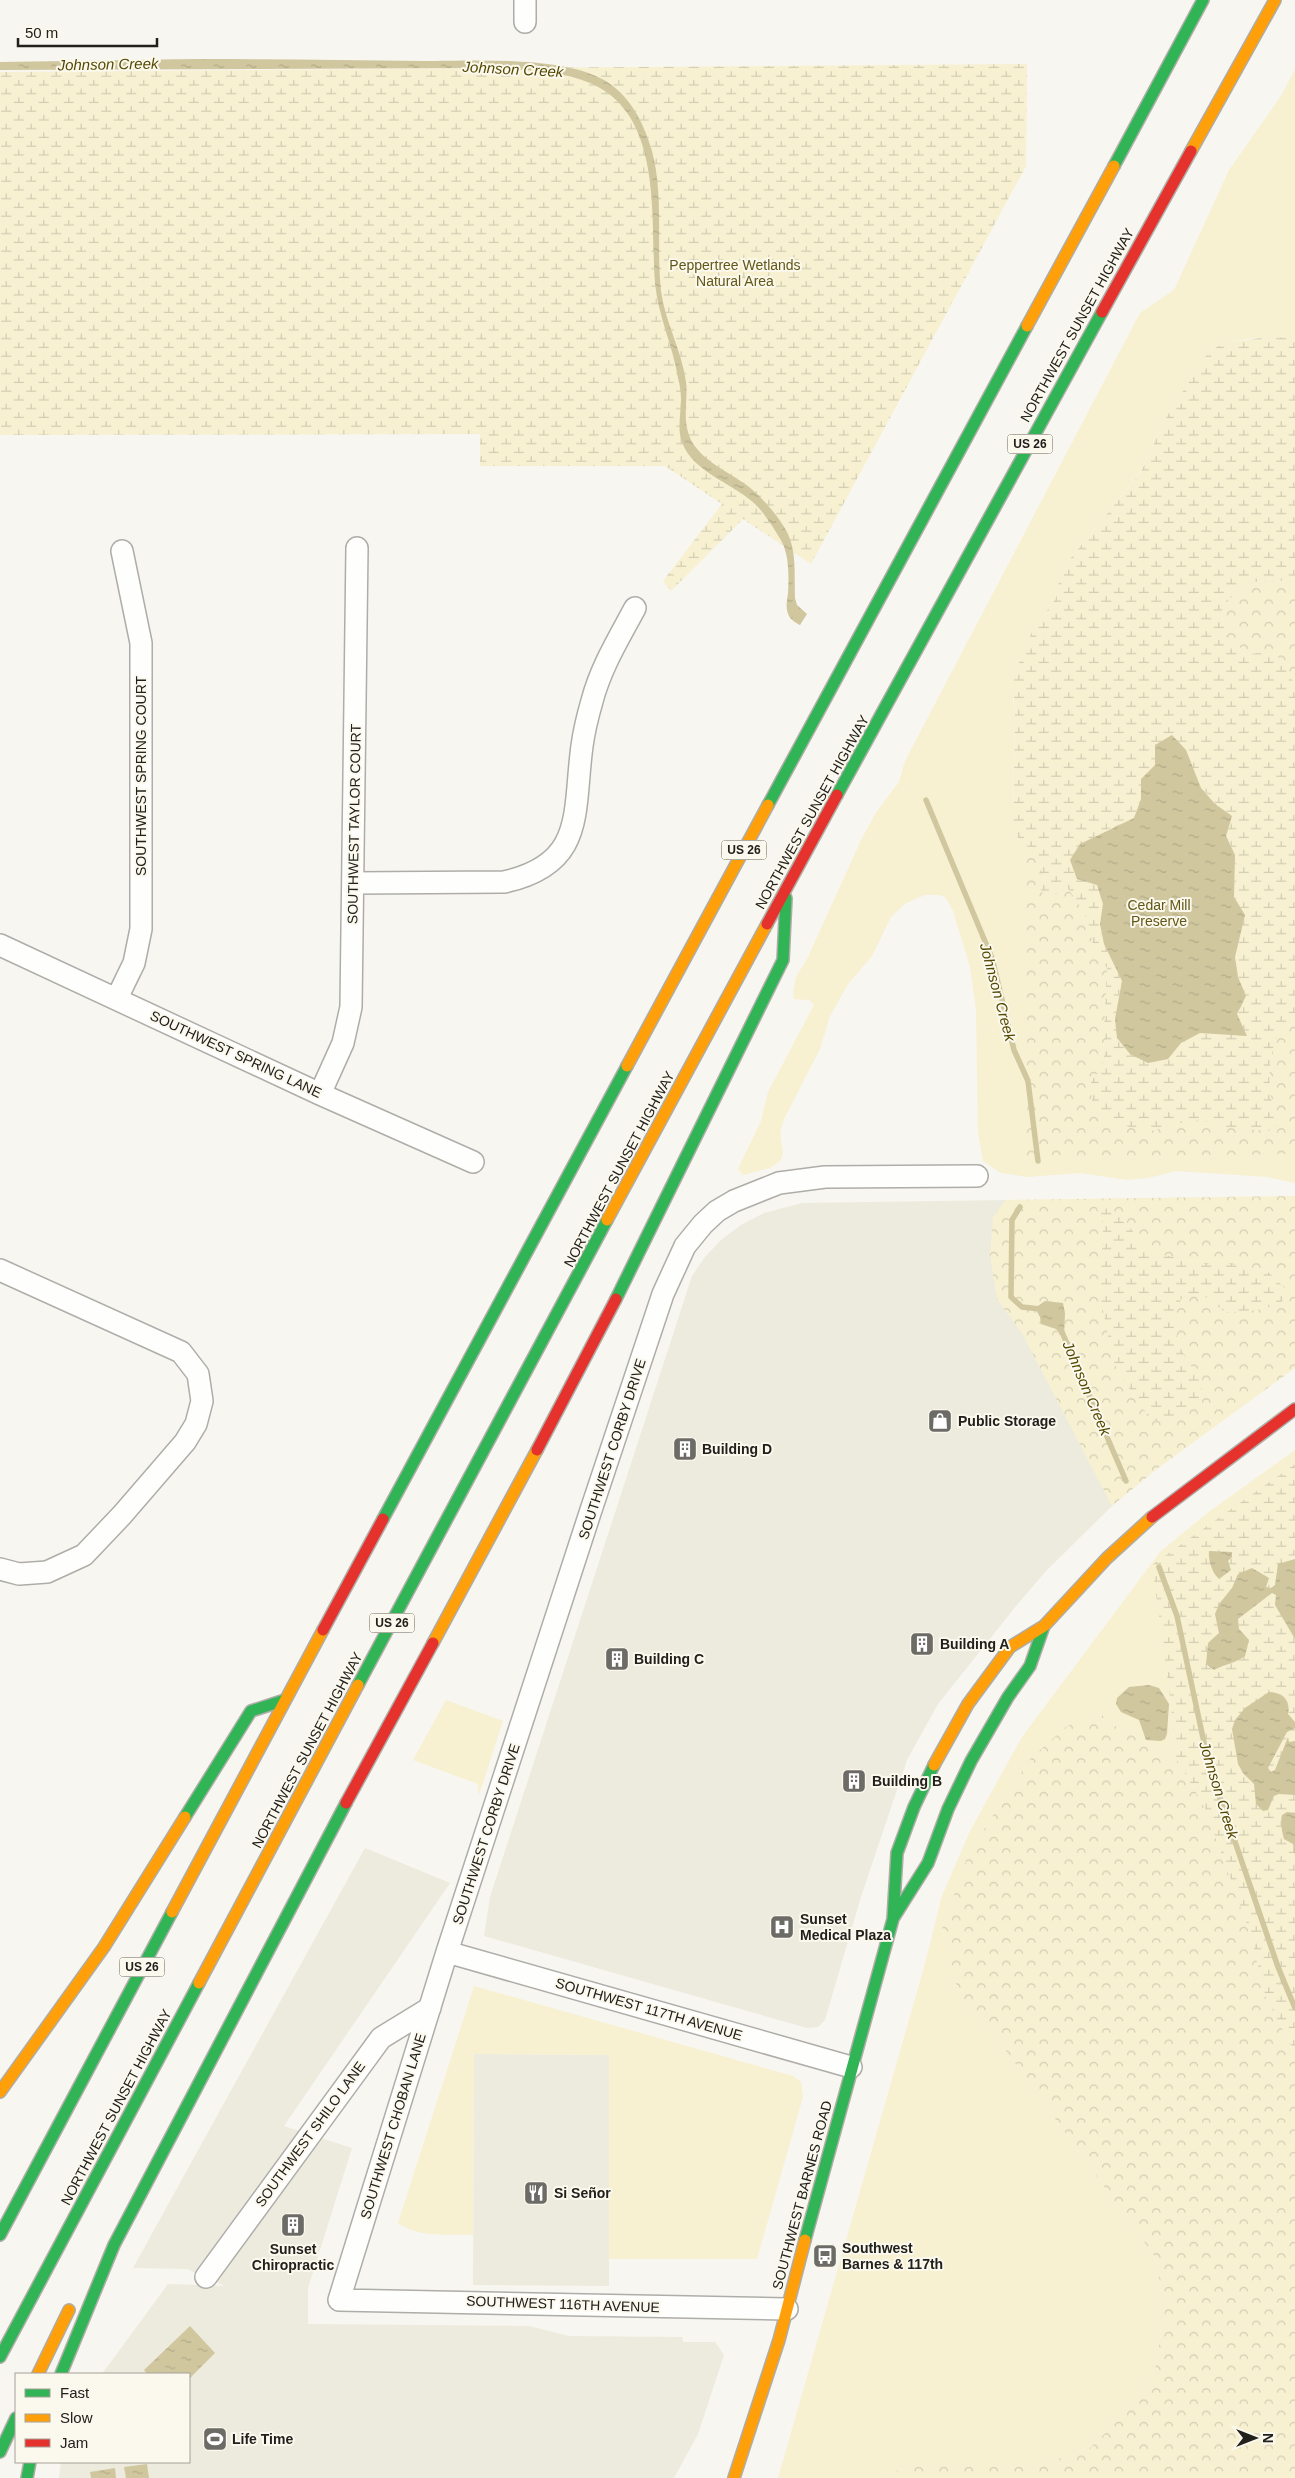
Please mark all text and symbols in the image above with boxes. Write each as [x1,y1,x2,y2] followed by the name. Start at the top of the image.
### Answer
[18,15,156,47] scale bar
[25,24,58,41] text: 50 m
[56,55,160,73] water label: Johnson Creek
[461,58,565,80] water label: Johnson Creek
[1017,225,1137,425] street label: NORTHWEST SUNSET HIGHWAY
[669,257,801,289] park label: Peppertree Wetlands Natural Area
[1008,434,1052,454] road number: US 26
[133,675,149,876] street label: SOUTHWEST SPRING COURT
[752,712,872,912] street label: NORTHWEST SUNSET HIGHWAY
[344,723,364,924] street label: SOUTHWEST TAYLOR COURT
[722,840,766,860] road number: US 26
[1127,897,1191,929] park label: Cedar Mill Preserve
[976,940,1020,1044] water label: Johnson Creek
[148,1007,324,1101] street label: SOUTHWEST SPRING LANE
[560,1068,678,1270] street label: NORTHWEST SUNSET HIGHWAY
[1059,1337,1115,1439] water label: Johnson Creek
[575,1357,649,1541] street label: SOUTHWEST CORBY DRIVE
[927,1408,953,1434] shop icon: Public Storage
[958,1413,1056,1429] place label: Public Storage
[672,1436,698,1462] building icon: Building D
[702,1441,772,1457] place label: Building D
[370,1614,414,1632] road number: US 26
[909,1631,935,1657] building icon: Building A
[940,1636,1009,1652] place label: Building A
[604,1646,630,1672] building icon: Building C
[248,1649,366,1851] street label: NORTHWEST SUNSET HIGHWAY
[634,1651,704,1667] place label: Building C
[1196,1738,1242,1842] water label: Johnson Creek
[449,1742,523,1926] street label: SOUTHWEST CORBY DRIVE
[841,1768,867,1794] building icon: Building B
[872,1773,942,1789] place label: Building B
[800,1911,891,1943] place label: Sunset Medical Plaza
[769,1914,795,1940] hospital icon: Sunset Medical Plaza
[120,1958,164,1976] road number: US 26
[554,1975,744,2043] street label: SOUTHWEST 117TH AVENUE
[57,2006,175,2208] street label: NORTHWEST SUNSET HIGHWAY
[357,2031,429,2221] street label: SOUTHWEST CHOBAN LANE
[252,2058,368,2210] street label: SOUTHWEST SHILO LANE
[769,2099,835,2291] street label: SOUTHWEST BARNES ROAD
[523,2180,549,2206] restaurant icon: Si Señor
[554,2185,611,2201] place label: Si Señor
[280,2212,306,2238] building icon: Sunset Chiropractic
[842,2240,943,2272] place label: Southwest Barnes & 117th
[252,2241,334,2273] place label: Sunset Chiropractic
[812,2243,838,2269] bus stop icon: Southwest Barnes & 117th
[466,2293,660,2315] street label: SOUTHWEST 116TH AVENUE
[15,2373,190,2463] legend
[60,2384,90,2401] text: Fast
[60,2409,93,2426] text: Slow
[1230,2413,1280,2463] north arrow
[202,2426,228,2452] sports icon: Life Time
[232,2431,293,2447] place label: Life Time
[1260,2433,1276,2443] text: N
[60,2434,88,2451] text: Jam

